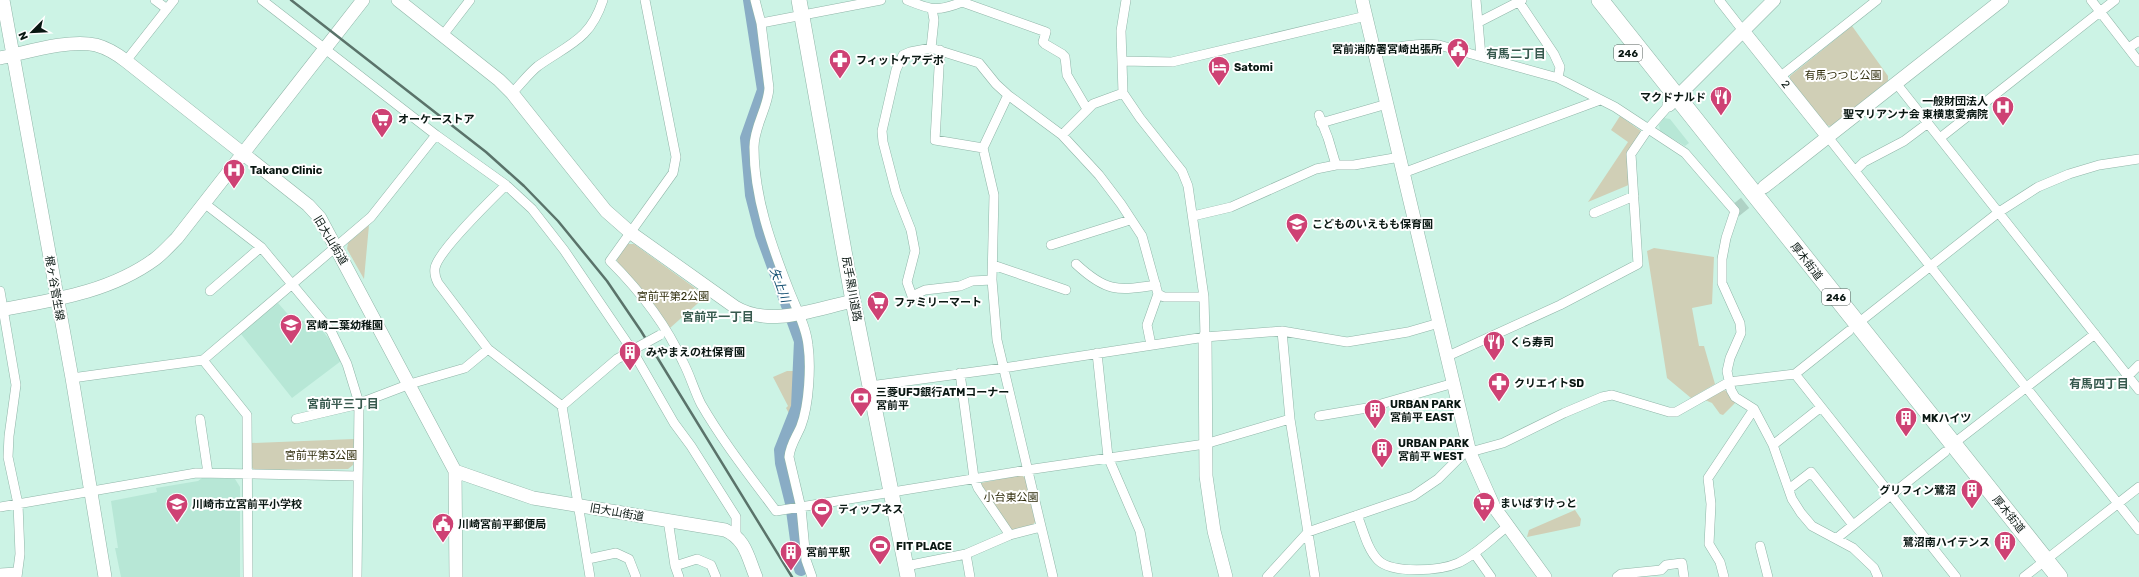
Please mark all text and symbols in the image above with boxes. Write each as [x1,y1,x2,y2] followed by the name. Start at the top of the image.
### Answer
[12,12,52,52] north arrow
[16,30,31,42] text: N
[1445,36,1471,69] public building icon: 宮前消防署宮崎出張所
[1332,43,1442,56] place label: 宮前消防署宮崎出張所
[1614,45,1642,61] road number: 246
[827,47,853,80] pharmacy icon: フィットケアデポ
[1486,47,1546,61] district label: 有馬二丁目
[856,54,944,67] place label: フィットケアデポ
[1206,54,1232,87] hotel icon: Satomi
[1234,61,1273,74] place label: Satomi
[1805,69,1882,82] park label: 有馬つつじ公園
[1778,78,1793,91] street label: 2
[1708,84,1734,117] restaurant icon: マクドナルド
[1640,91,1706,104] place label: マクドナルド
[1990,94,2016,127] hospital icon: 一般財団法人 聖マリアンナ会 東横恵愛病院
[1843,95,1988,121] place label: 一般財団法人 聖マリアンナ会 東横恵愛病院
[369,106,395,139] supermarket icon: オーケーストア
[398,113,474,126] place label: オーケーストア
[221,157,247,190] hospital icon: Takano Clinic
[250,164,323,177] place label: Takano Clinic
[1284,211,1310,244] school or university icon: こどものいえもも保育園
[311,213,350,267] street label: 旧大山街道
[1312,218,1433,231] place label: こどものいえもも保育園
[1788,240,1825,283] street label: 厚木街道
[42,254,67,322] street label: 梶ヶ谷菅生線
[839,255,864,323] street label: 尻手黒川道路
[767,266,793,306] water label: 矢上川
[865,289,891,322] supermarket icon: ファミリーマート
[1822,289,1850,305] road number: 246
[637,290,709,303] park label: 宮前平第2公園
[894,296,982,309] place label: ファミリーマート
[682,310,754,324] district label: 宮前平一丁目
[278,312,304,345] school or university icon: 宮崎二葉幼稚園
[306,319,383,332] place label: 宮崎二葉幼稚園
[1481,329,1507,362] restaurant icon: くら寿司
[1510,336,1554,349] place label: くら寿司
[617,339,643,372] building icon: みやまえの杜保育園
[646,346,745,359] place label: みやまえの杜保育園
[1486,370,1512,403] pharmacy icon: クリエイトSD
[1514,377,1584,390] place label: クリエイトSD
[2069,377,2129,391] district label: 有馬四丁目
[848,385,874,418] bank icon: 三菱UFJ銀行ATMコーナー 宮前平
[876,386,1009,412] place label: 三菱UFJ銀行ATMコーナー 宮前平
[307,397,379,411] district label: 宮前平三丁目
[1362,397,1388,430] building icon: URBAN PARK 宮前平 EAST
[1390,398,1462,424] place label: URBAN PARK 宮前平 EAST
[1893,405,1919,438] building icon: MKハイツ
[1922,412,1971,425] place label: MKハイツ
[1369,436,1395,469] building icon: URBAN PARK 宮前平 WEST
[1398,437,1470,463] place label: URBAN PARK 宮前平 WEST
[285,449,357,462] park label: 宮前平第3公園
[1959,477,1985,510] building icon: グリフィン鷺沼
[1879,484,1956,497] place label: グリフィン鷺沼
[1471,490,1497,523] supermarket icon: まいばすけっと
[164,491,190,524] school or university icon: 川崎市立宮前平小学校
[984,491,1039,504] park label: 小台東公園
[1990,493,2028,536] street label: 厚木街道
[809,496,835,529] sports icon: ティップネス
[1500,497,1577,510] place label: まいばすけっと
[192,498,302,511] place label: 川崎市立宮前平小学校
[589,501,645,524] street label: 旧大山街道
[838,503,903,516] place label: ティップネス
[430,511,456,544] public building icon: 川崎宮前平郵便局
[458,518,546,531] place label: 川崎宮前平郵便局
[1992,529,2018,562] building icon: 鷺沼南ハイテンス
[867,533,893,566] sports icon: FIT PLACE
[1903,536,1990,549] place label: 鷺沼南ハイテンス
[778,539,804,572] building icon: 宮前平駅
[896,540,952,553] place label: FIT PLACE
[806,546,850,559] place label: 宮前平駅

